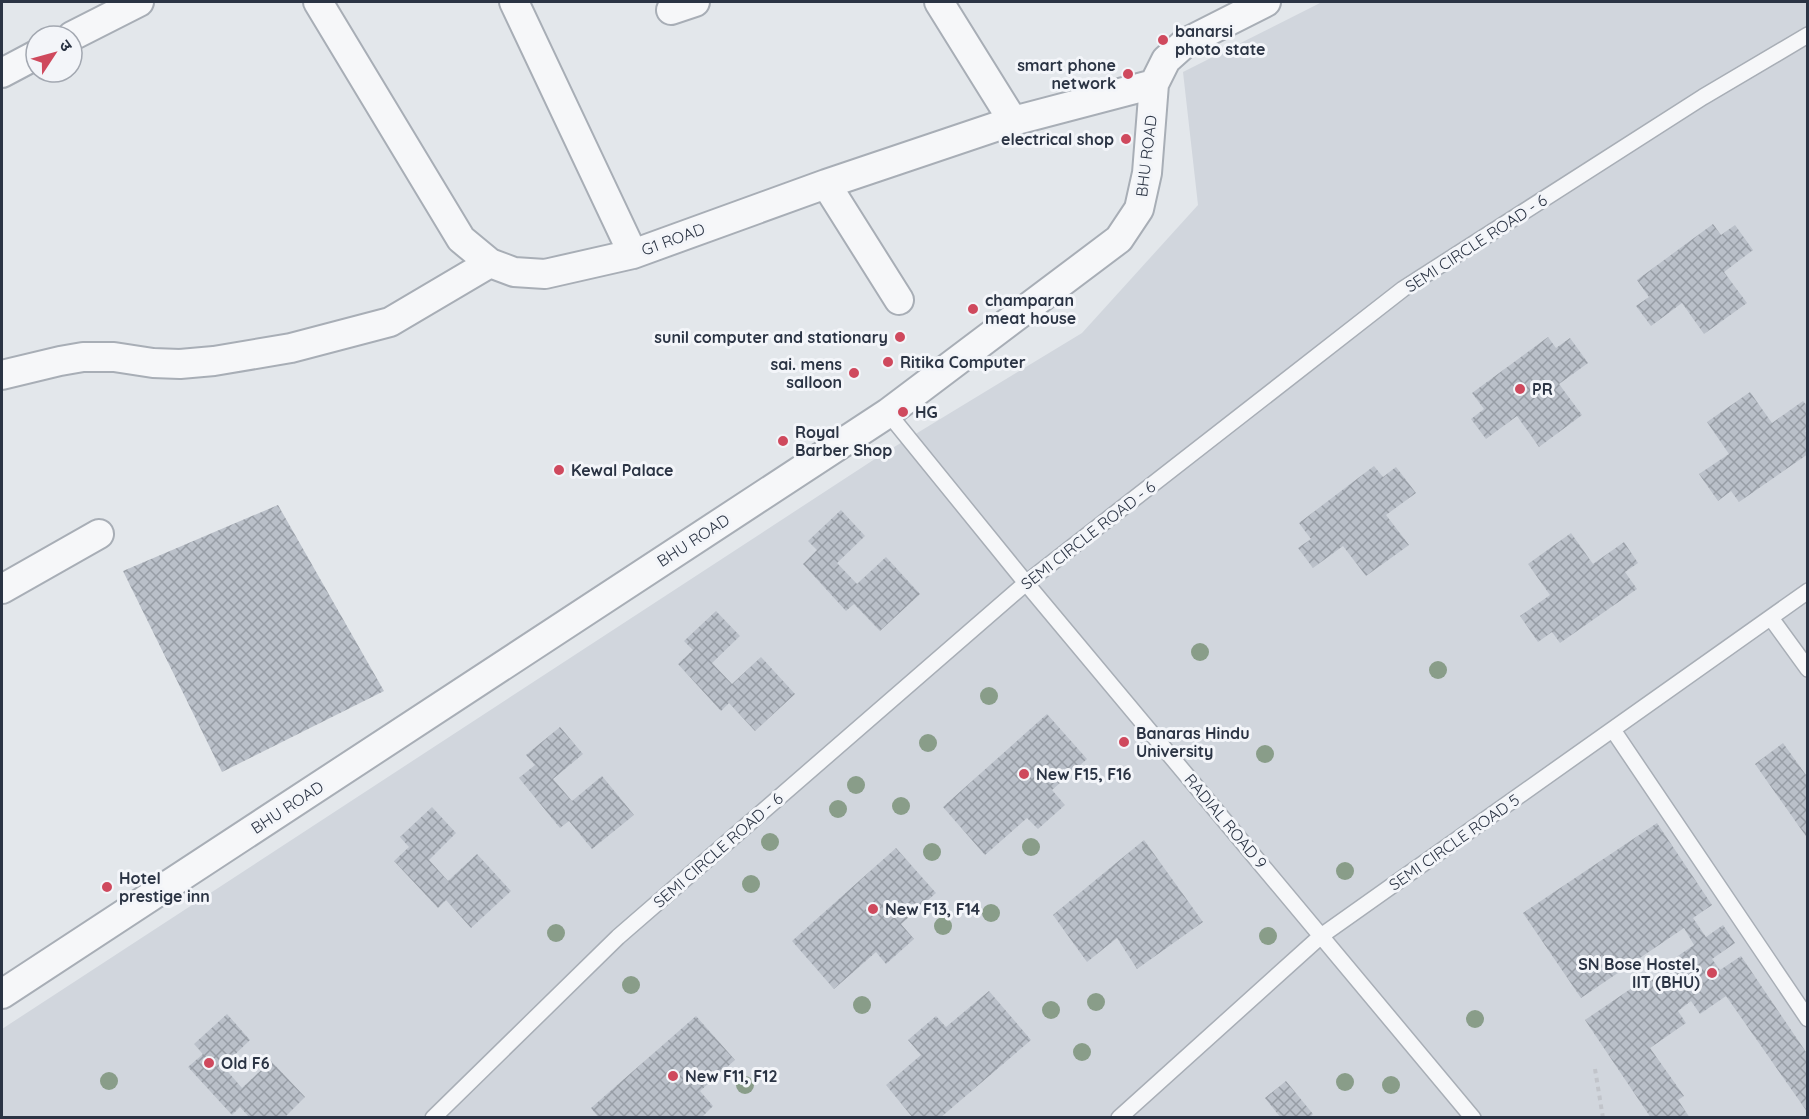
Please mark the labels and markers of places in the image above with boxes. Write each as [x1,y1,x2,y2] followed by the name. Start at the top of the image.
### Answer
[1175,21,1266,59] place label: banarsi photo state
[1156,33,1170,47] marker: banarsi photo state
[1017,55,1116,93] place label: smart phone network
[1121,67,1135,81] marker: smart phone network
[1001,129,1114,149] place label: electrical shop
[1119,132,1133,146] marker: electrical shop
[985,290,1076,328] place label: champaran meat house
[966,302,980,316] marker: champaran meat house
[654,327,888,347] place label: sunil computer and stationary
[893,330,907,344] marker: sunil computer and stationary
[900,352,1026,372] place label: Ritika Computer
[770,354,842,392] place label: sai. mens salloon
[881,355,895,369] marker: Ritika Computer
[847,366,861,380] marker: sai. mens salloon
[1532,379,1553,399] place label: PR
[1513,382,1527,396] marker: PR
[915,402,938,422] place label: HG
[896,405,910,419] marker: HG
[795,422,892,460] place label: Royal Barber Shop
[776,434,790,448] marker: Royal Barber Shop
[571,460,674,480] place label: Kewal Palace
[552,463,566,477] marker: Kewal Palace
[1136,723,1250,761] place label: Banaras Hindu University
[1117,735,1131,749] marker: Banaras Hindu University
[1036,764,1131,784] place label: New F15, F16
[1017,767,1031,781] marker: New F15, F16
[119,868,210,906] place label: Hotel prestige inn
[100,880,114,894] marker: Hotel prestige inn
[885,899,981,919] place label: New F13, F14
[866,902,880,916] marker: New F13, F14
[1578,954,1700,992] place label: SN Bose Hostel, IIT (BHU)
[1705,966,1719,980] marker: SN Bose Hostel, IIT (BHU)
[221,1053,270,1073] place label: Old F6
[202,1056,216,1070] marker: Old F6
[685,1066,778,1086] place label: New F11, F12
[666,1069,680,1083] marker: New F11, F12

